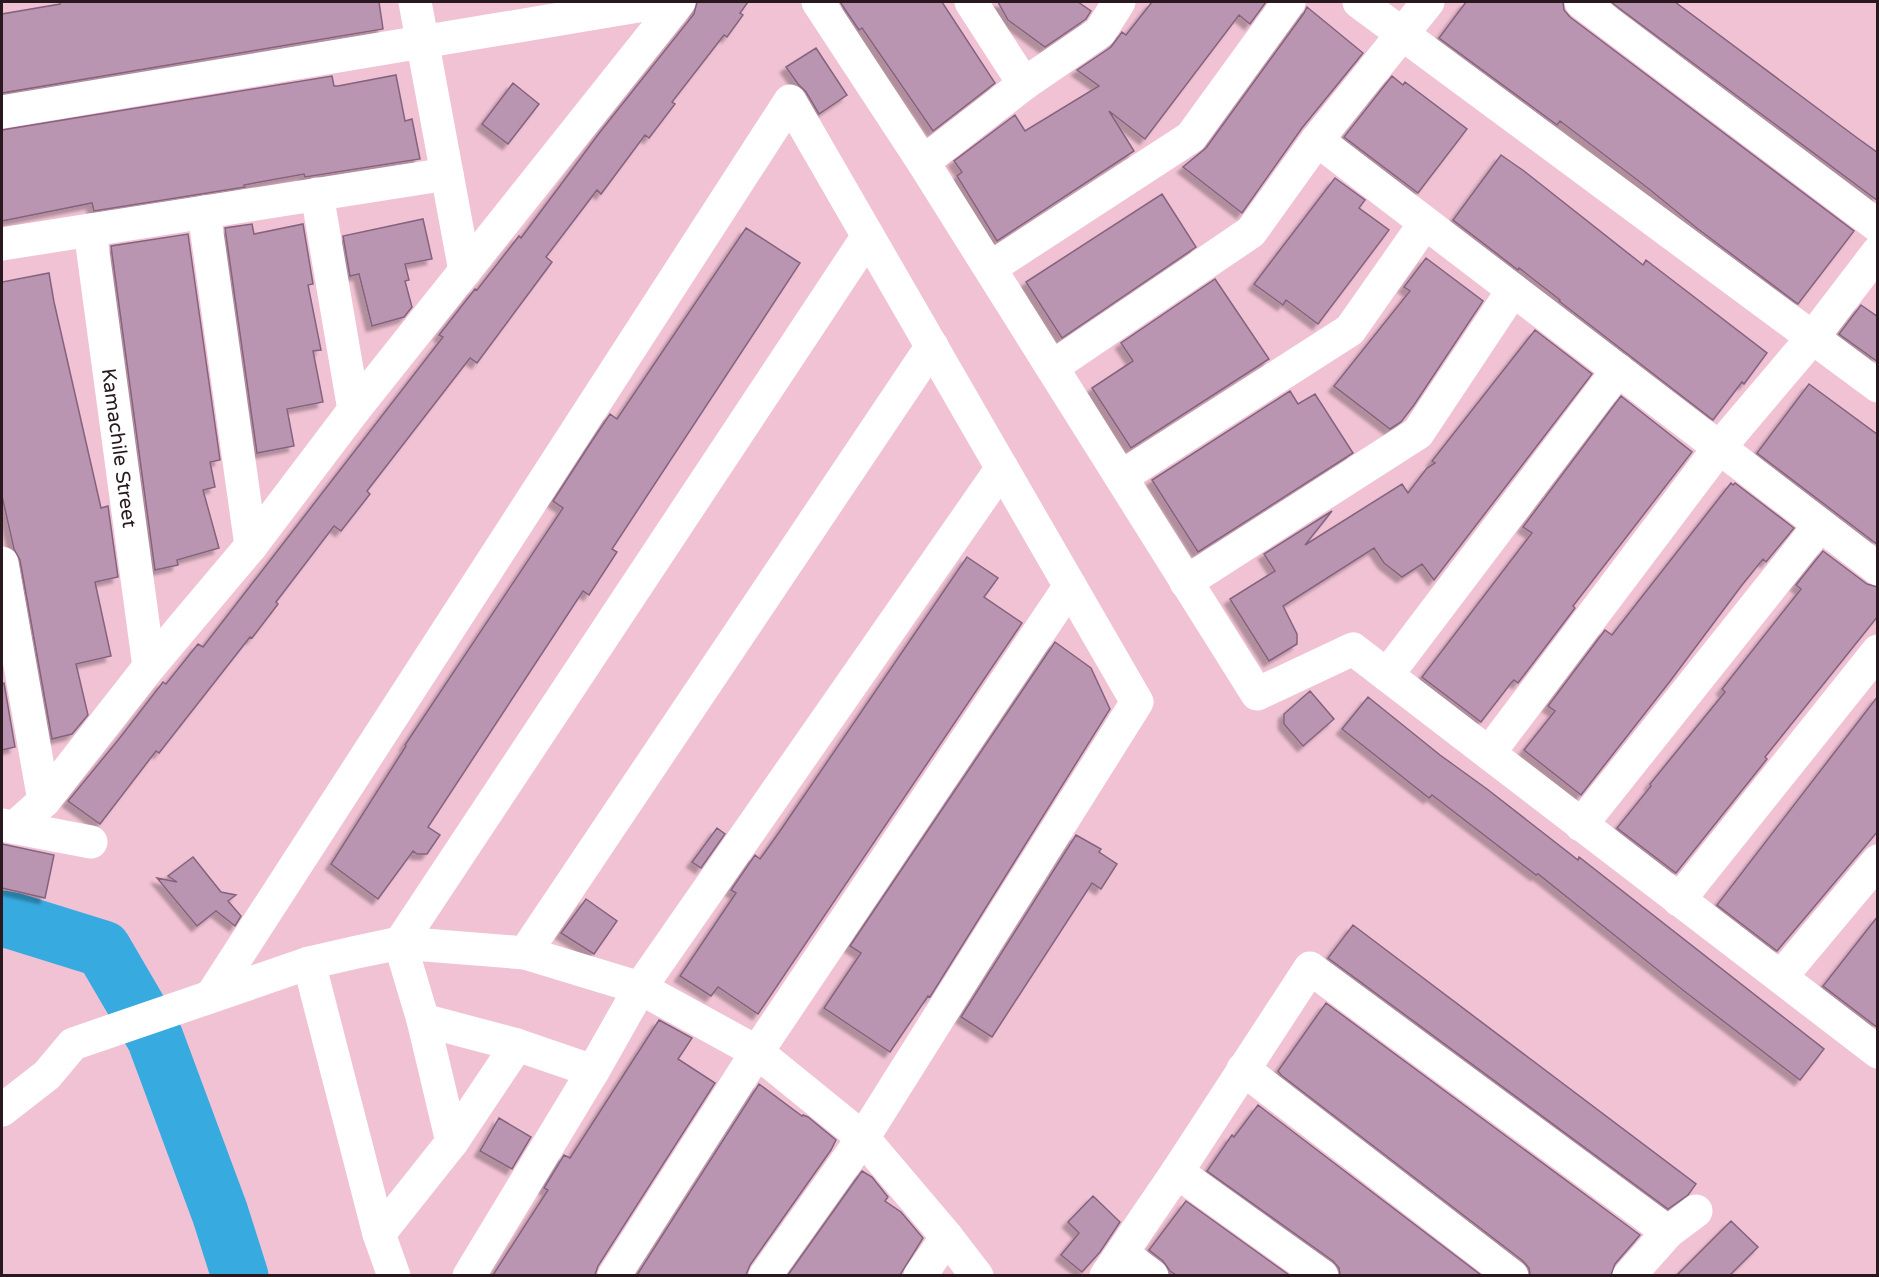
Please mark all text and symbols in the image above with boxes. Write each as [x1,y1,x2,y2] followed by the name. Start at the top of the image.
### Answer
[96,367,141,530] street label: Kamachile Street

